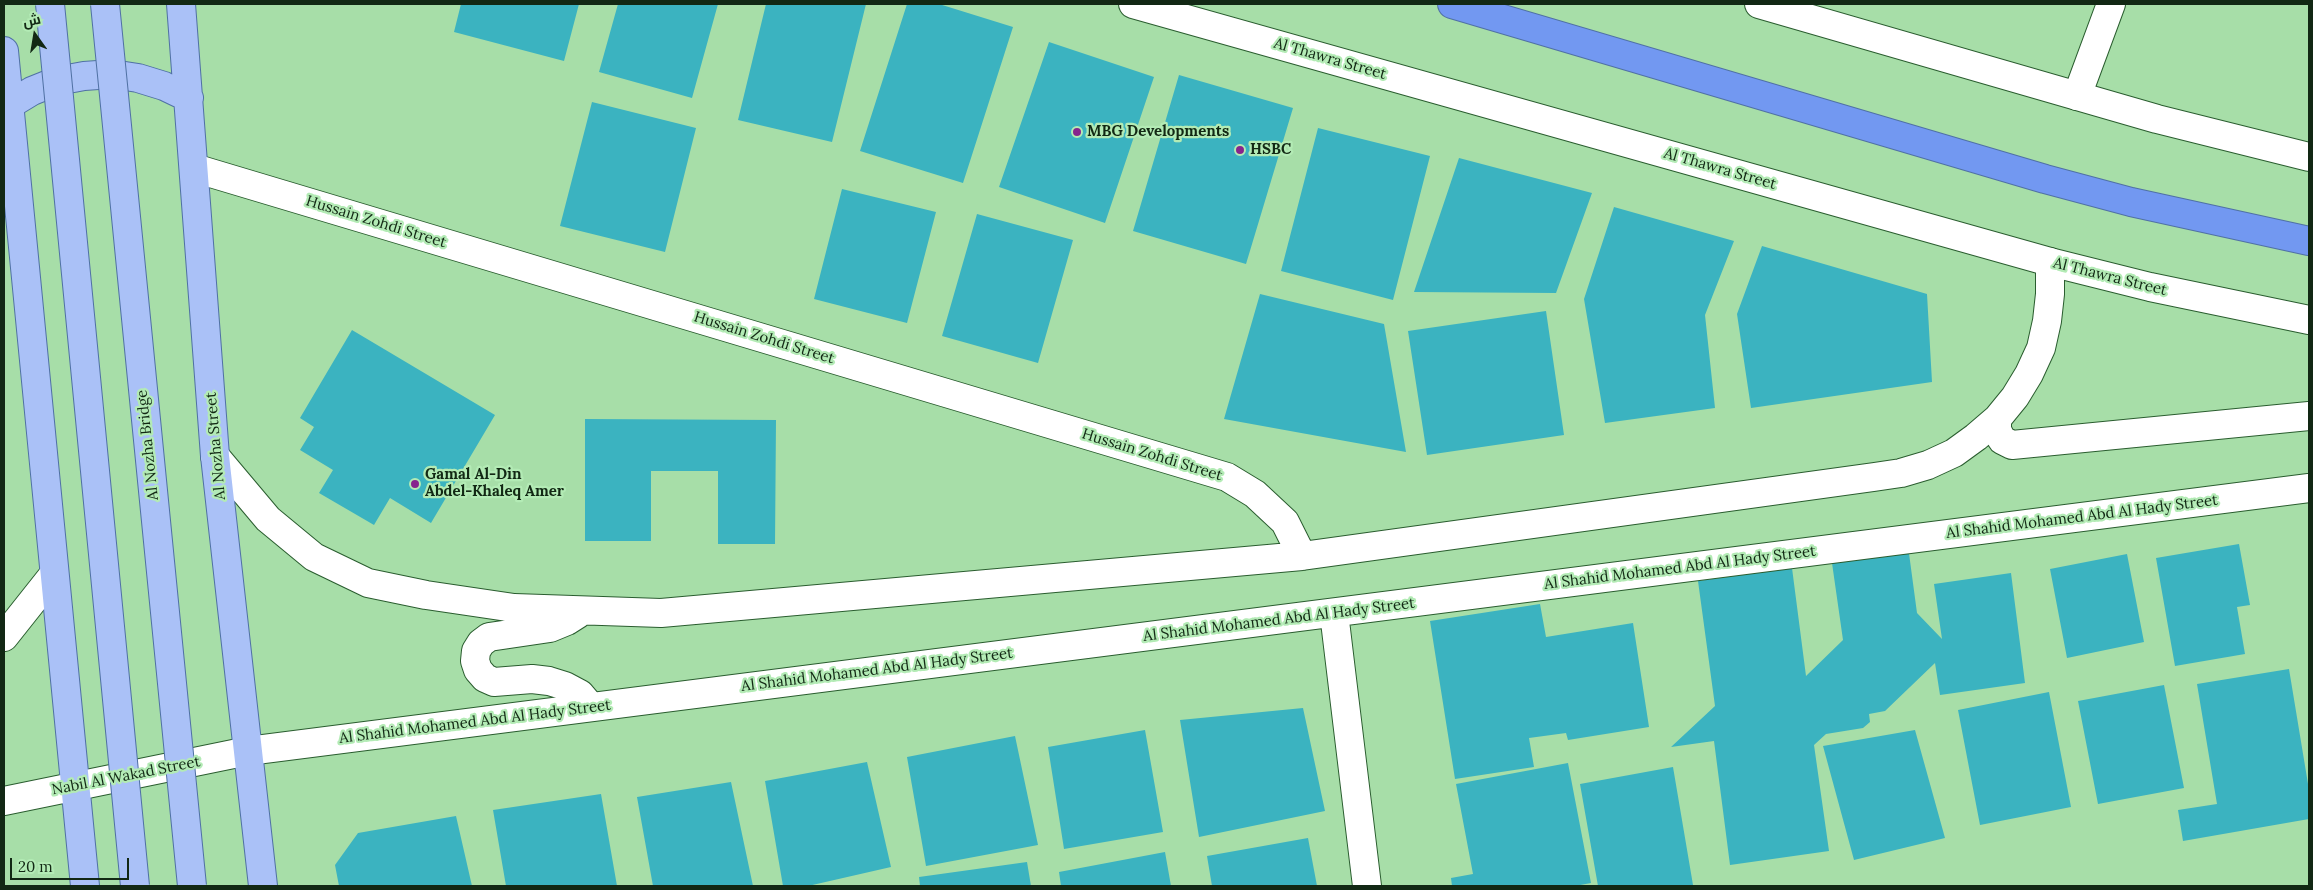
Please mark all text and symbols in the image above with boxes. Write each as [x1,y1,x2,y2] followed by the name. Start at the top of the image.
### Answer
[10,10,60,60] north arrow
[21,10,42,31] text: ش
[1272,34,1388,84] street label: Al Thawra Street
[1087,123,1229,141] place label: MBG Developments
[1071,126,1083,138] marker: MBG Developments
[1250,141,1291,159] place label: HSBC
[1234,144,1246,156] marker: HSBC
[1662,144,1778,194] street label: Al Thawra Street
[304,192,448,252] street label: Hussain Zohdi Street
[2051,254,2169,300] street label: Al Thawra Street
[692,308,836,368] street label: Hussain Zohdi Street
[133,389,163,501] street label: Al Nozha Bridge
[202,391,230,501] street label: Al Nozha Street
[1080,425,1224,485] street label: Hussain Zohdi Street
[425,466,564,501] place label: Gamal Al-Din Abdel-Khaleq Amer
[409,478,421,490] marker: Gamal Al-Din Abdel-Khaleq Amer
[1945,491,2219,543] street label: Al Shahid Mohamed Abd Al Hady Street
[1543,542,1817,594] street label: Al Shahid Mohamed Abd Al Hady Street
[1142,594,1416,646] street label: Al Shahid Mohamed Abd Al Hady Street
[740,644,1014,696] street label: Al Shahid Mohamed Abd Al Hady Street
[338,696,612,748] street label: Al Shahid Mohamed Abd Al Hady Street
[50,753,202,799] street label: Nabil Al Wakad Street
[12,848,131,880] scale bar
[18,857,53,876] text: 20 m

